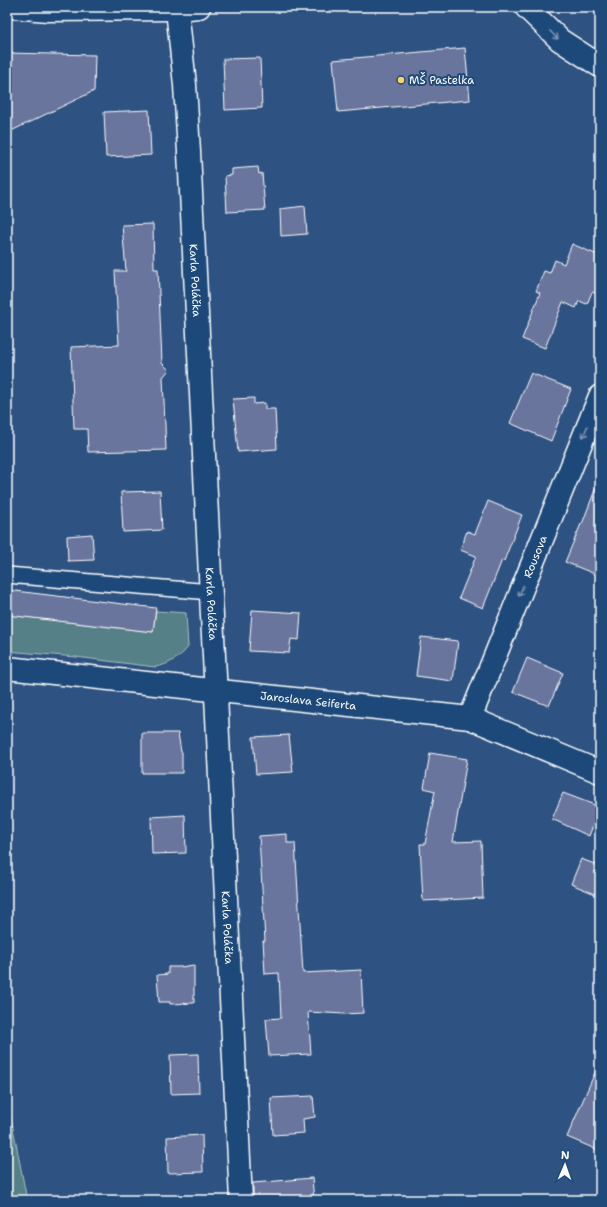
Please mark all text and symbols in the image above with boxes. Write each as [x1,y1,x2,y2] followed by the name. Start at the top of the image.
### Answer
[549,30,559,40] one-way arrow
[409,72,474,88] place label: MŠ Pastelka
[396,75,406,85] marker: MŠ Pastelka
[186,243,205,317] street label: Karla Poláčka
[581,425,589,437] one-way arrow
[520,533,550,580] street label: Rousova
[202,567,221,641] street label: Karla Poláčka
[517,585,525,597] one-way arrow
[259,688,357,713] street label: Jaroslava Seiferta
[218,891,237,965] street label: Karla Poláčka
[545,1145,585,1185] north arrow
[561,1148,570,1163] text: N

